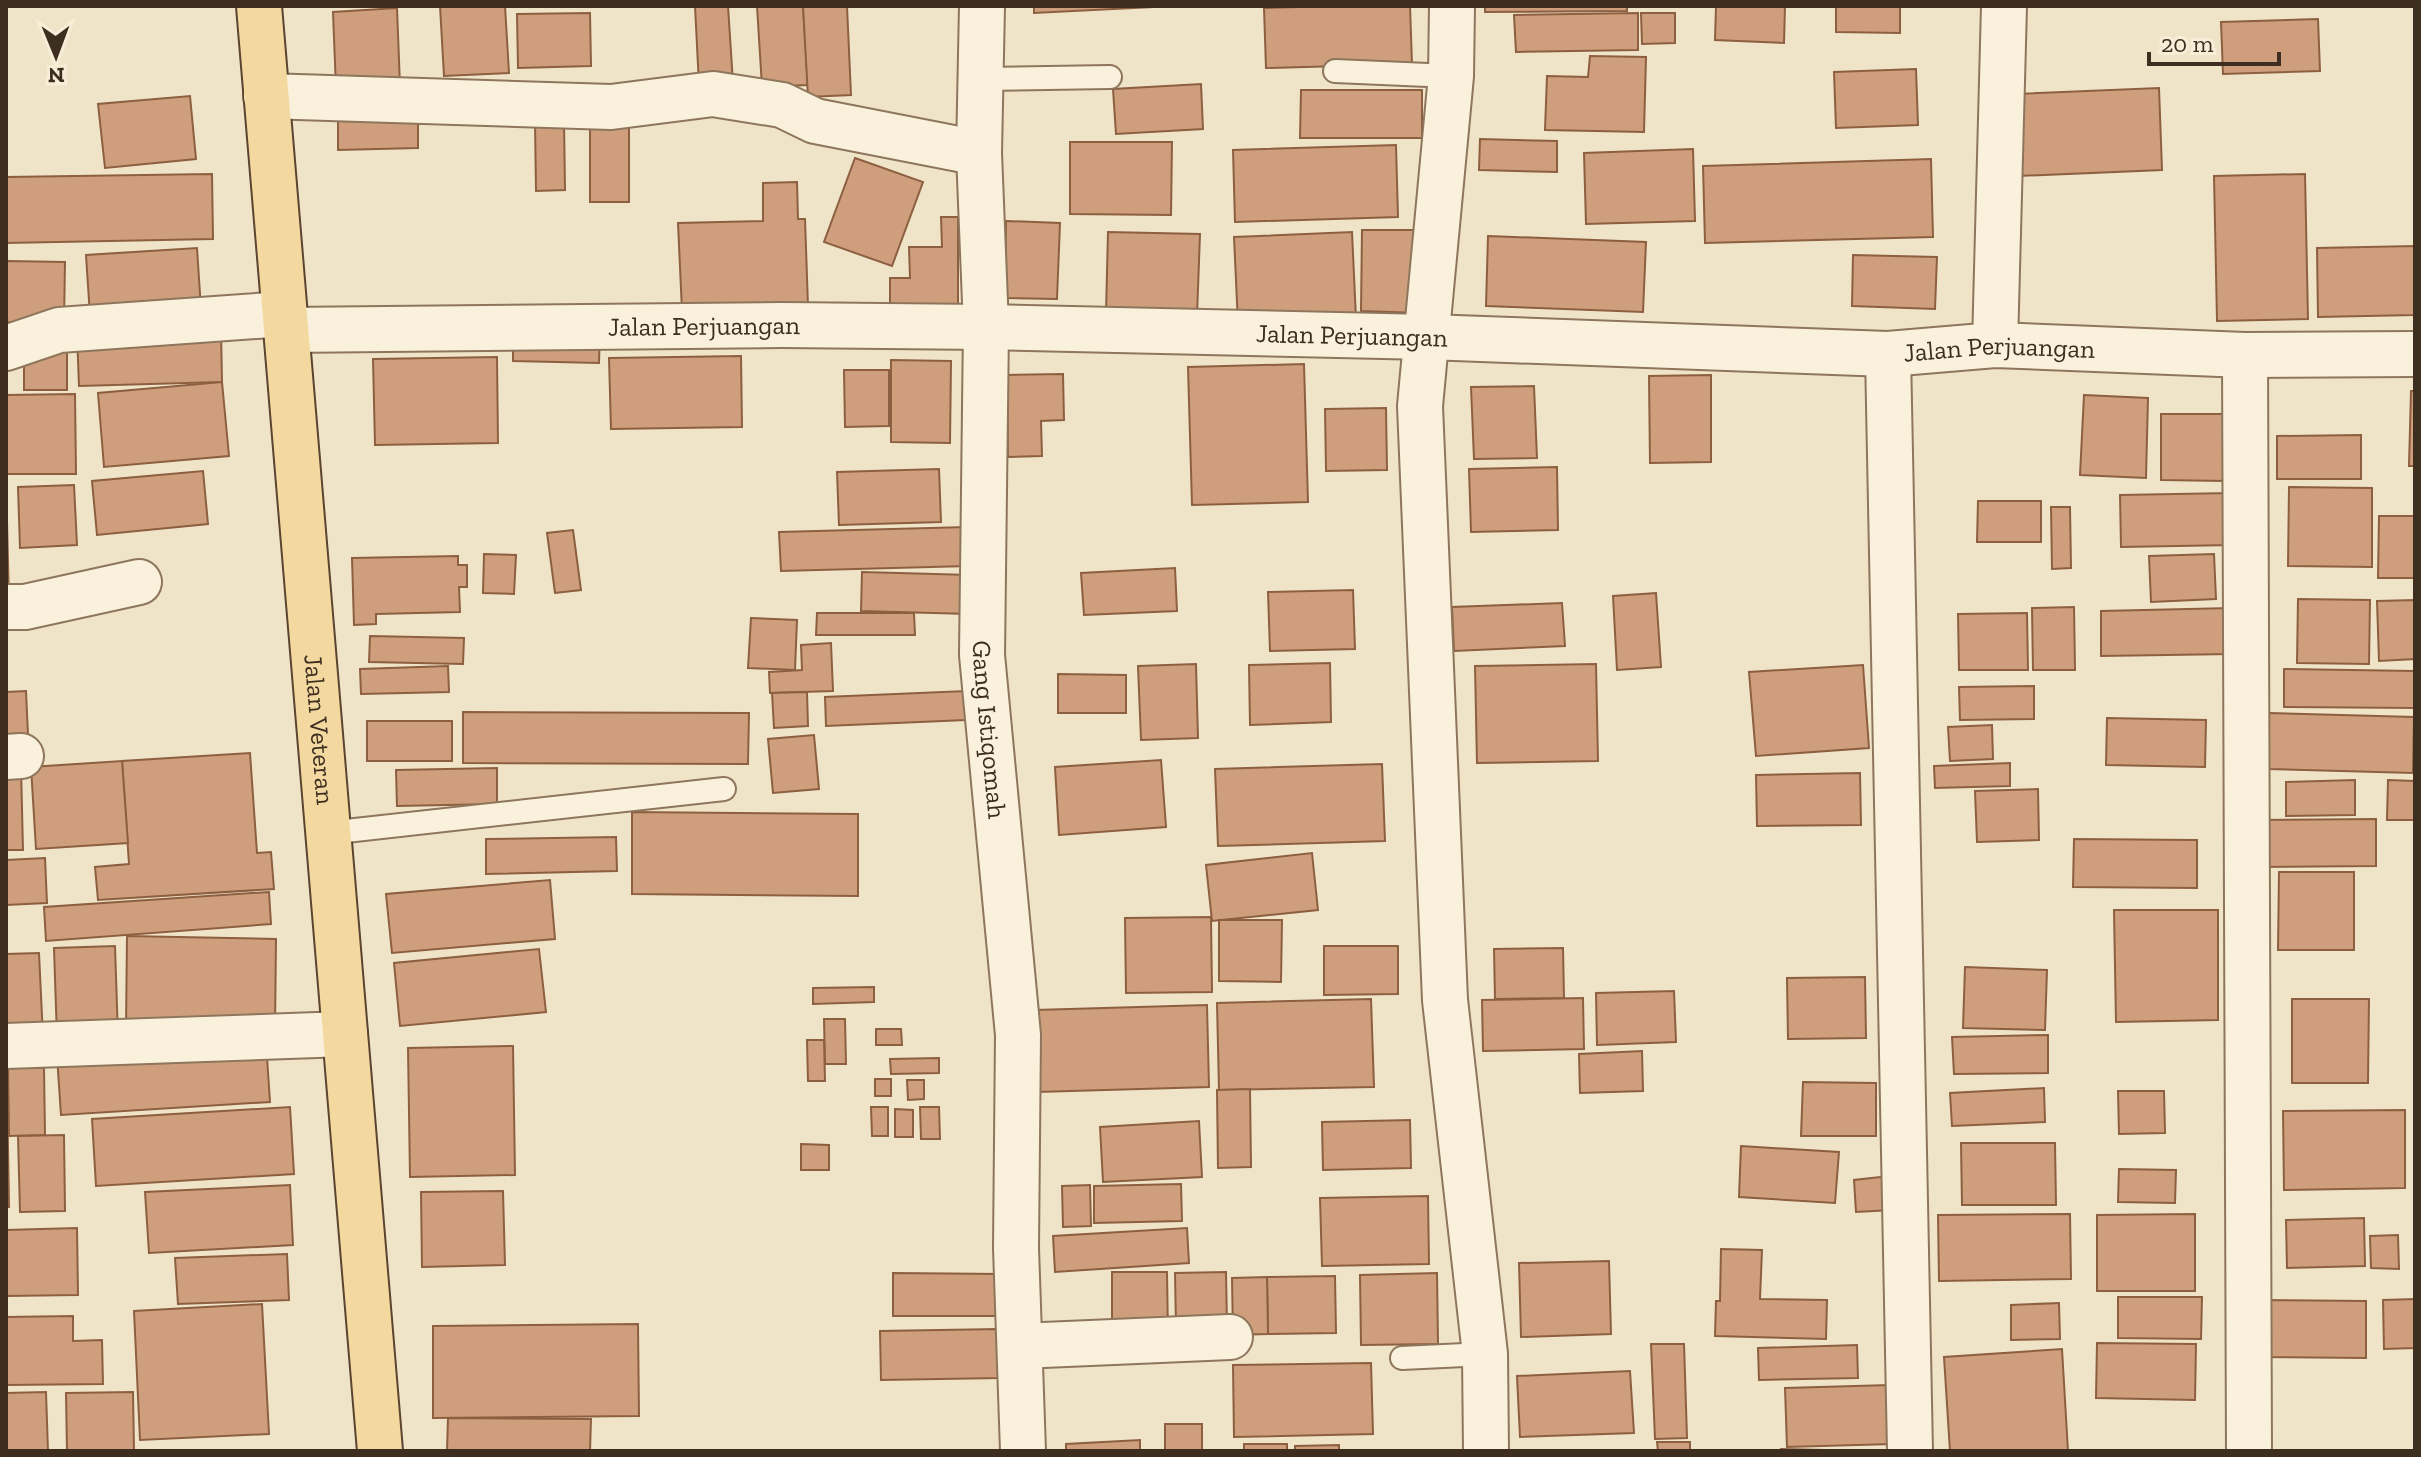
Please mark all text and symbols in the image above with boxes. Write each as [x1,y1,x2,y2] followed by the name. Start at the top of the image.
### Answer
[16,16,96,96] north arrow
[2149,16,2279,66] scale bar
[2161,29,2214,58] text: 20 m
[47,62,65,89] text: N
[608,309,800,343] street label: Jalan Perjuangan
[1256,317,1448,354] street label: Jalan Perjuangan
[1902,329,2096,369] street label: Jalan Perjuangan
[966,640,1013,820] street label: Gang Istiqomah
[297,653,342,806] street label: Jalan Veteran

